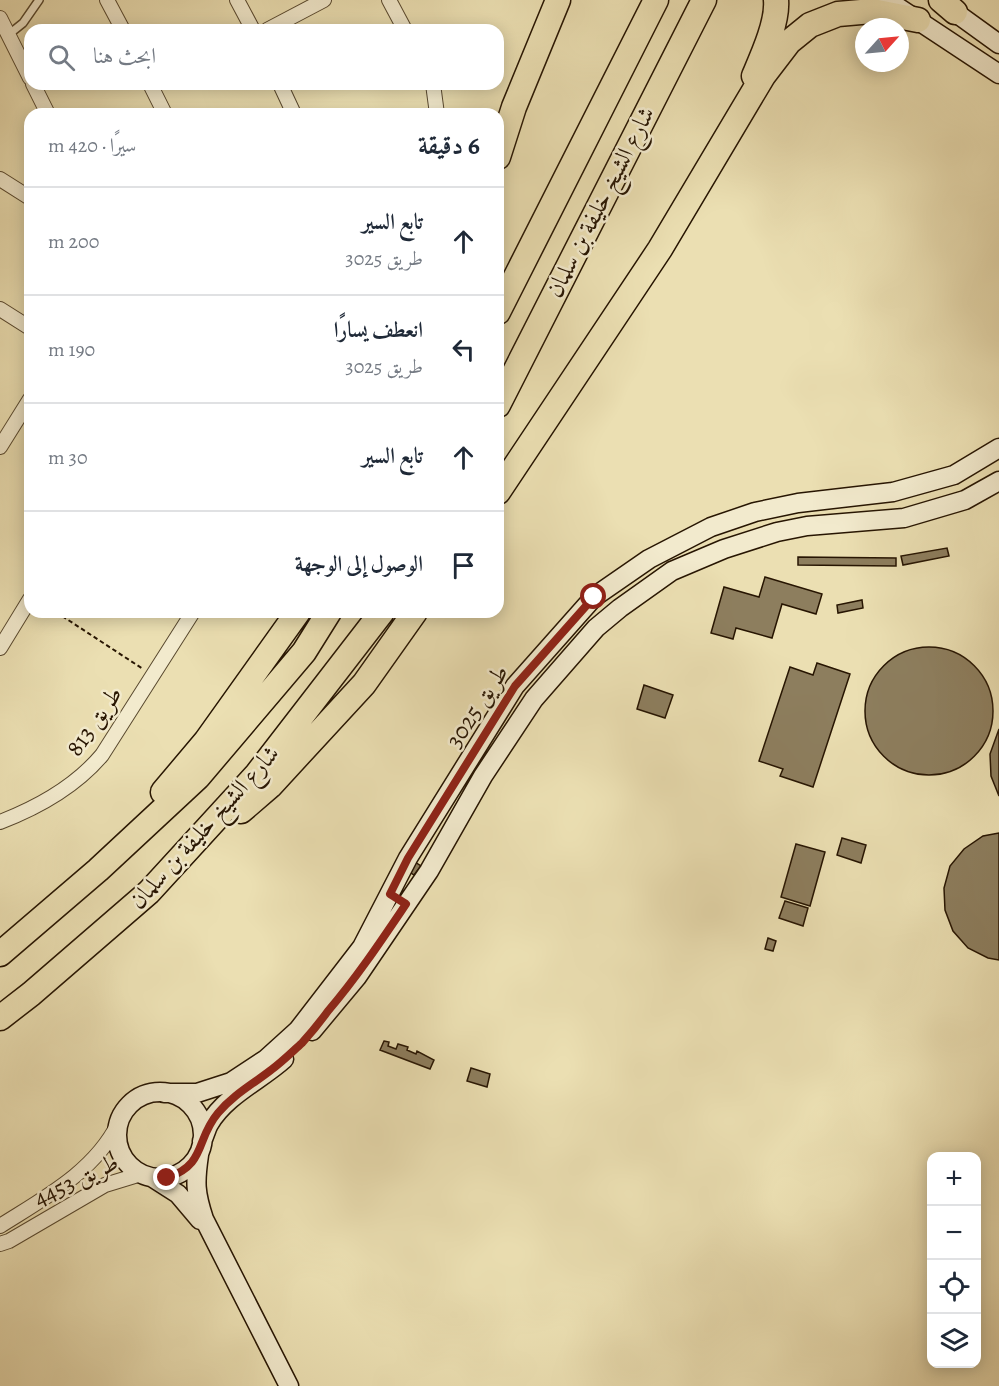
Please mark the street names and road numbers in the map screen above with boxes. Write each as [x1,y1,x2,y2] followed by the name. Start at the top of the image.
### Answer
[538,101,666,305] street label: شارع الشيخ خليفة بن سلمان
[438,658,516,754] street label: طريق 3025
[58,680,130,762] street label: طريق 813
[122,738,290,919] street label: شارع الشيخ خليفة بن سلمان
[28,1146,124,1214] street label: طريق 4453

